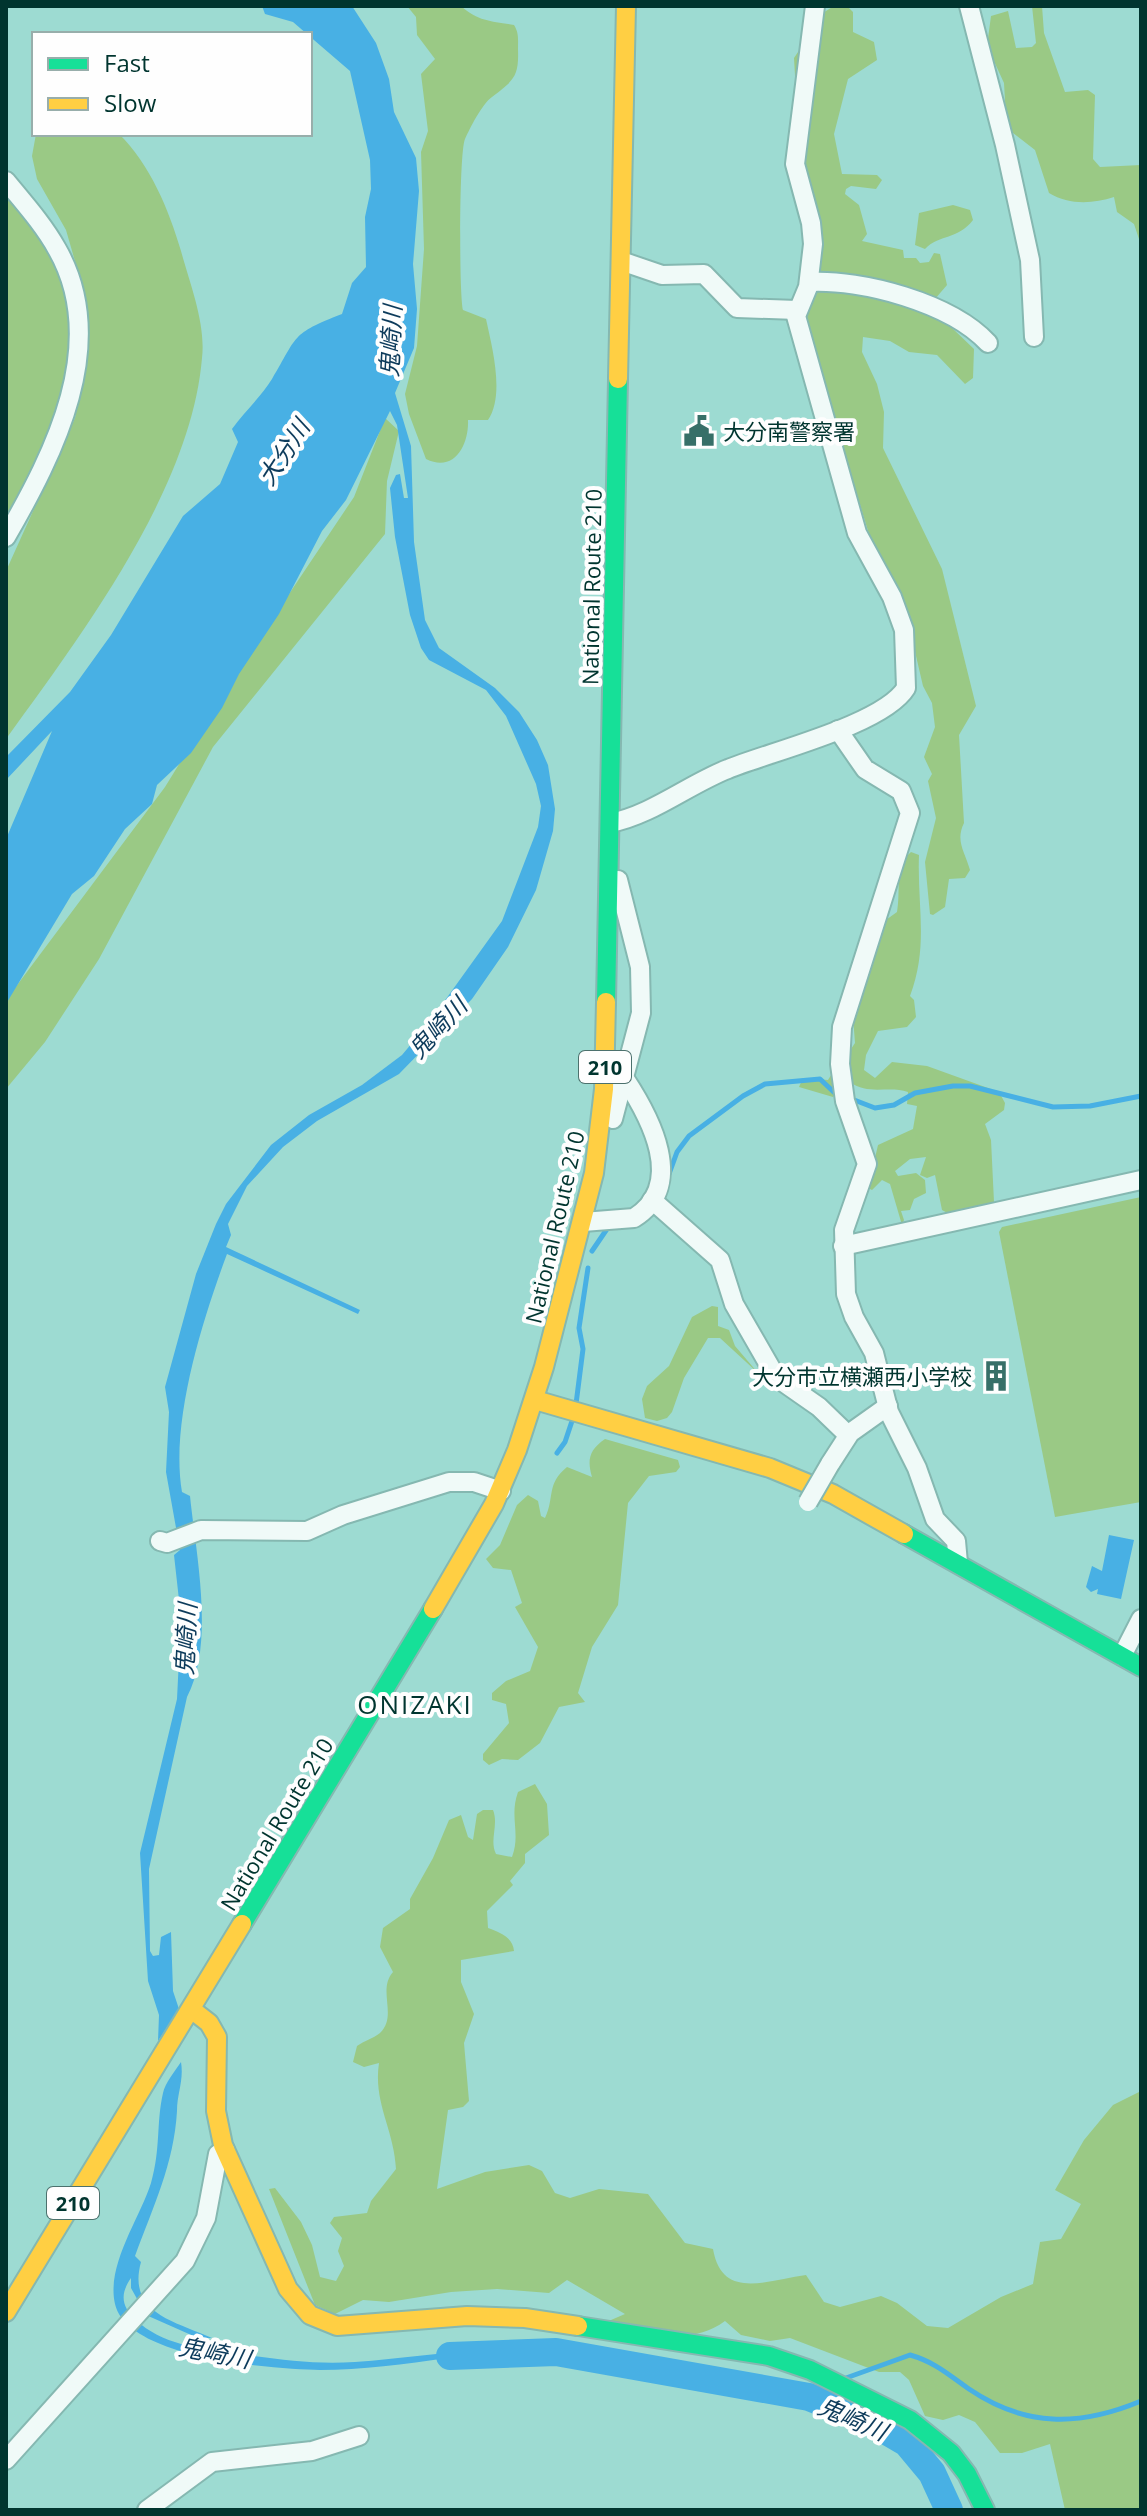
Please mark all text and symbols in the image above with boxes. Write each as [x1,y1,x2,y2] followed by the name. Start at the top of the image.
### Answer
[32,32,312,136] legend
[104,46,150,79] text: Fast
[104,86,157,119] text: Slow
[372,301,409,378] water label: 鬼崎川
[250,410,318,491] water label: 大分川
[682,414,716,448] public building icon: 大分南警察署
[723,416,855,446] place label: 大分南警察署
[574,489,608,685] street label: National Route 210
[400,987,476,1065] water label: 鬼崎川
[579,1051,631,1083] road number: 210
[517,1128,591,1326] street label: National Route 210
[979,1359,1013,1393] building icon: 大分市立横瀬西小学校
[752,1361,972,1391] place label: 大分市立横瀬西小学校
[167,1599,204,1676] water label: 鬼崎川
[357,1686,473,1722] district label: ONIZAKI
[213,1732,339,1916] street label: National Route 210
[47,2187,99,2219] road number: 210
[177,2329,256,2376] water label: 鬼崎川
[813,2389,895,2448] water label: 鬼崎川

